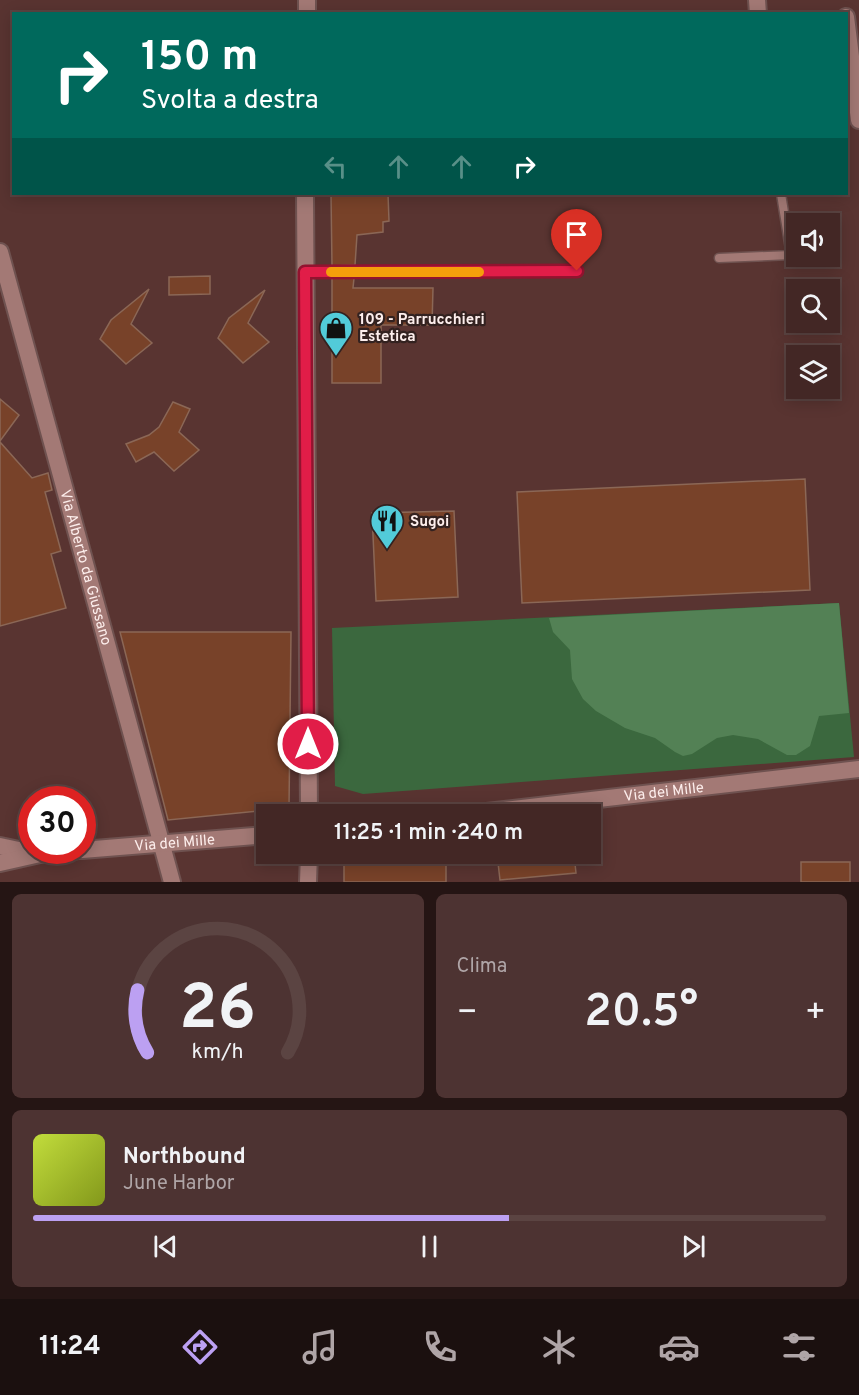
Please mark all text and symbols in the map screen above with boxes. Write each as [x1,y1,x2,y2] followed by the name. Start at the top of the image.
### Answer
[141,32,258,85] text: 150 m
[42,36,120,114] icon: right
[141,84,319,118] text: Svolta a destra
[319,150,352,183] icon: left
[382,150,415,183] icon: ahead
[445,150,478,183] icon: ahead
[508,150,541,183] icon: right
[551,209,602,271] pin
[786,213,840,399] map controls
[786,213,840,267] button: sound
[560,218,593,251] icon: arrive
[786,279,840,333] button: search
[318,310,354,357] shop icon: 109 - Parrucchieri Estetica
[359,311,485,347] place label: 109 - Parrucchieri Estetica
[786,345,840,399] button: layers
[54,488,115,648] street label: Via Alberto da Giussano
[369,503,405,550] restaurant icon: Sugoi
[410,513,449,532] place label: Sugoi
[276,712,340,776] position arrow
[623,779,705,807] street label: Via dei Mille
[18,786,96,864] speed limit sign: 30
[334,820,523,847] text: 11:25 · 1 min · 240 m
[134,831,216,857] street label: Via dei Mille
[457,954,507,980] text: Clima
[179,972,256,1051] text: 26
[584,985,698,1042] text: 20.5°
[457,993,478,1035] text: −
[805,993,826,1035] text: +
[192,1039,244,1066] text: km/h
[123,1144,246,1171] text: Northbound
[123,1171,235,1197] text: June Harbor
[149,1230,182,1263] icon: previous
[413,1230,446,1263] icon: pause
[677,1230,710,1263] icon: next
[179,1326,221,1368] icon: directions
[299,1326,341,1368] icon: music
[419,1326,461,1368] icon: phone
[538,1326,580,1368] icon: climate
[658,1326,700,1368] icon: car
[778,1326,820,1368] icon: filters
[39,1330,101,1364] text: 11:24

